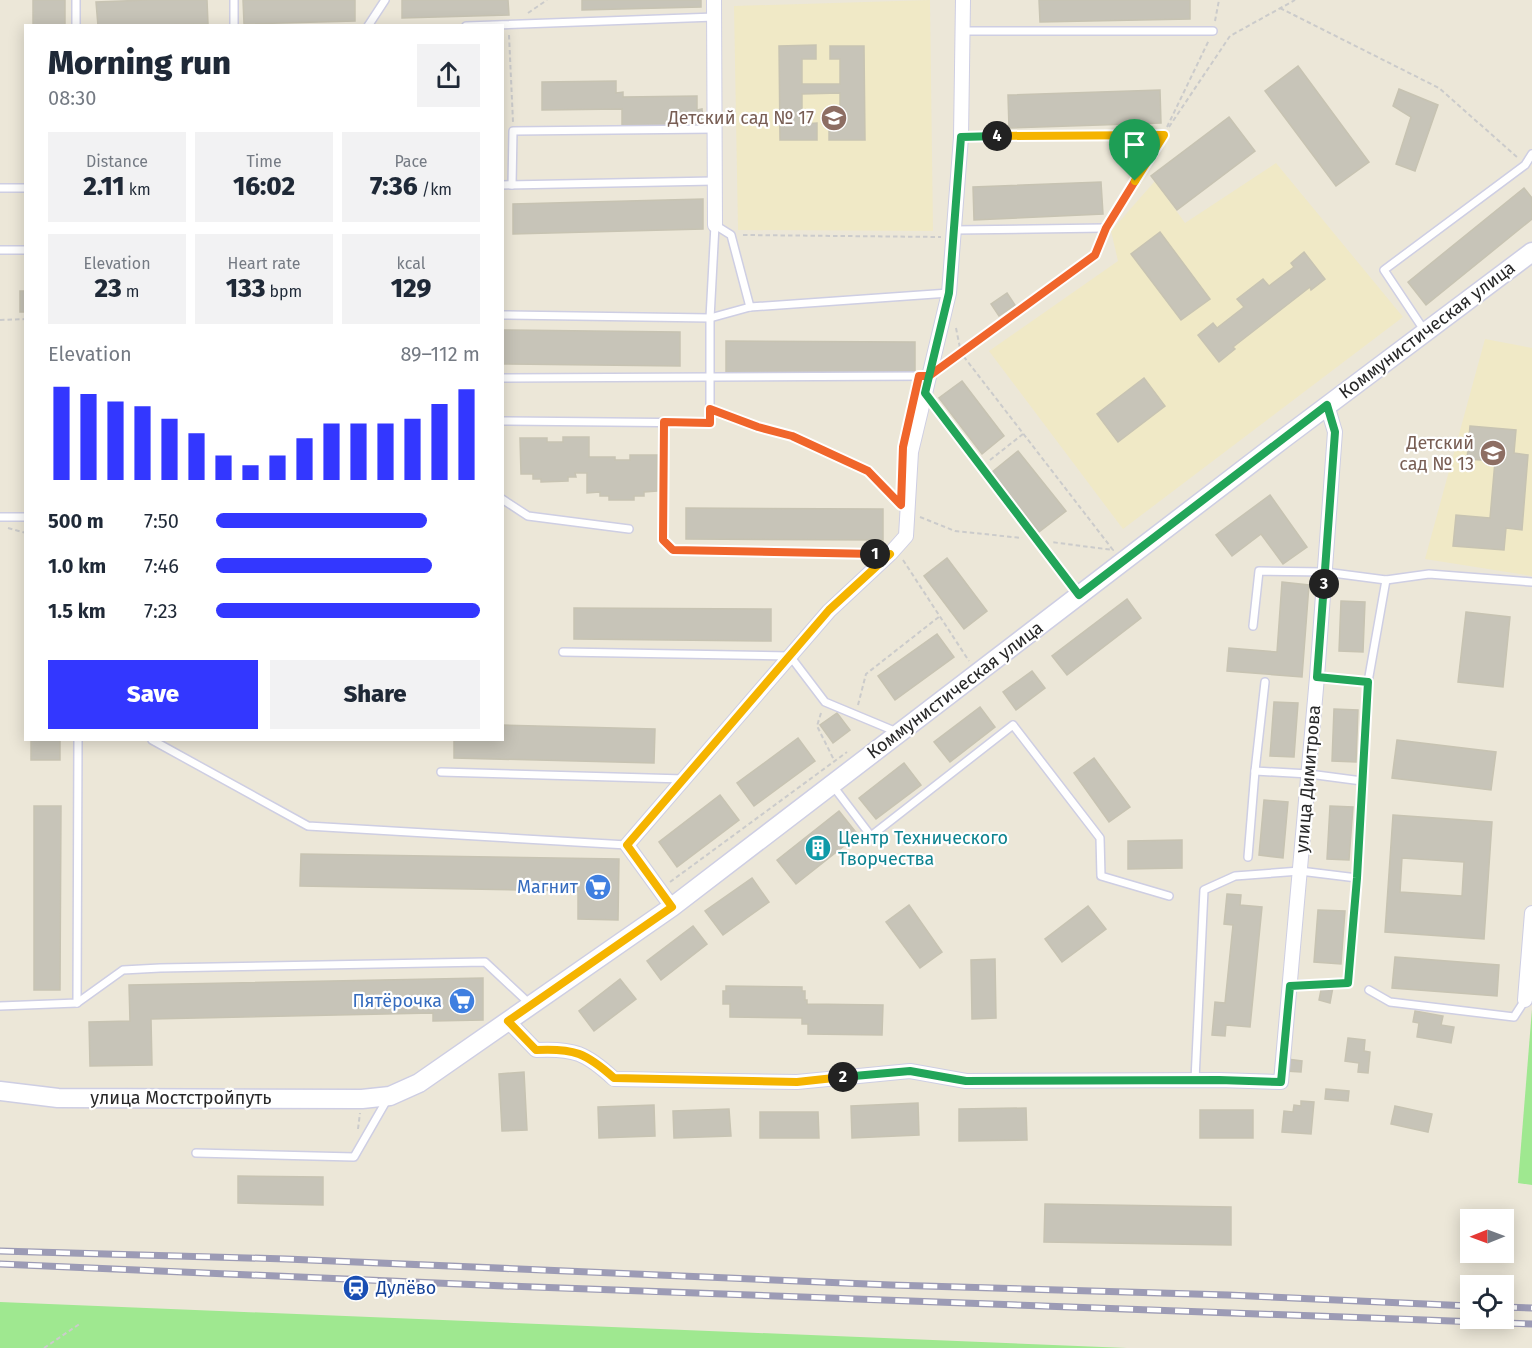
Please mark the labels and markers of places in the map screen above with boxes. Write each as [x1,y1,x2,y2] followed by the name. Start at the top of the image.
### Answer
[819,103,849,133] school or university icon: Детский сад № 17
[667,107,814,129] place label: Детский сад № 17
[1109,119,1160,181] pin
[982,121,1012,151] pin: 4
[1399,432,1474,475] place label: Детский сад № 13
[1478,438,1508,468] school or university icon: Детский сад № 13
[860,539,890,569] pin: 1
[1309,569,1339,599] pin: 3
[838,827,1008,870] place label: Центр Технического Творчества
[803,833,833,863] building icon: Центр Технического Творчества
[583,872,613,902] supermarket icon: Магнит
[517,876,579,898] place label: Магнит
[447,986,477,1016] supermarket icon: Пятёрочка
[352,990,442,1012] place label: Пятёрочка
[828,1062,858,1092] pin: 2
[341,1273,371,1303] station icon: Дулёво
[375,1277,436,1299] place label: Дулёво

